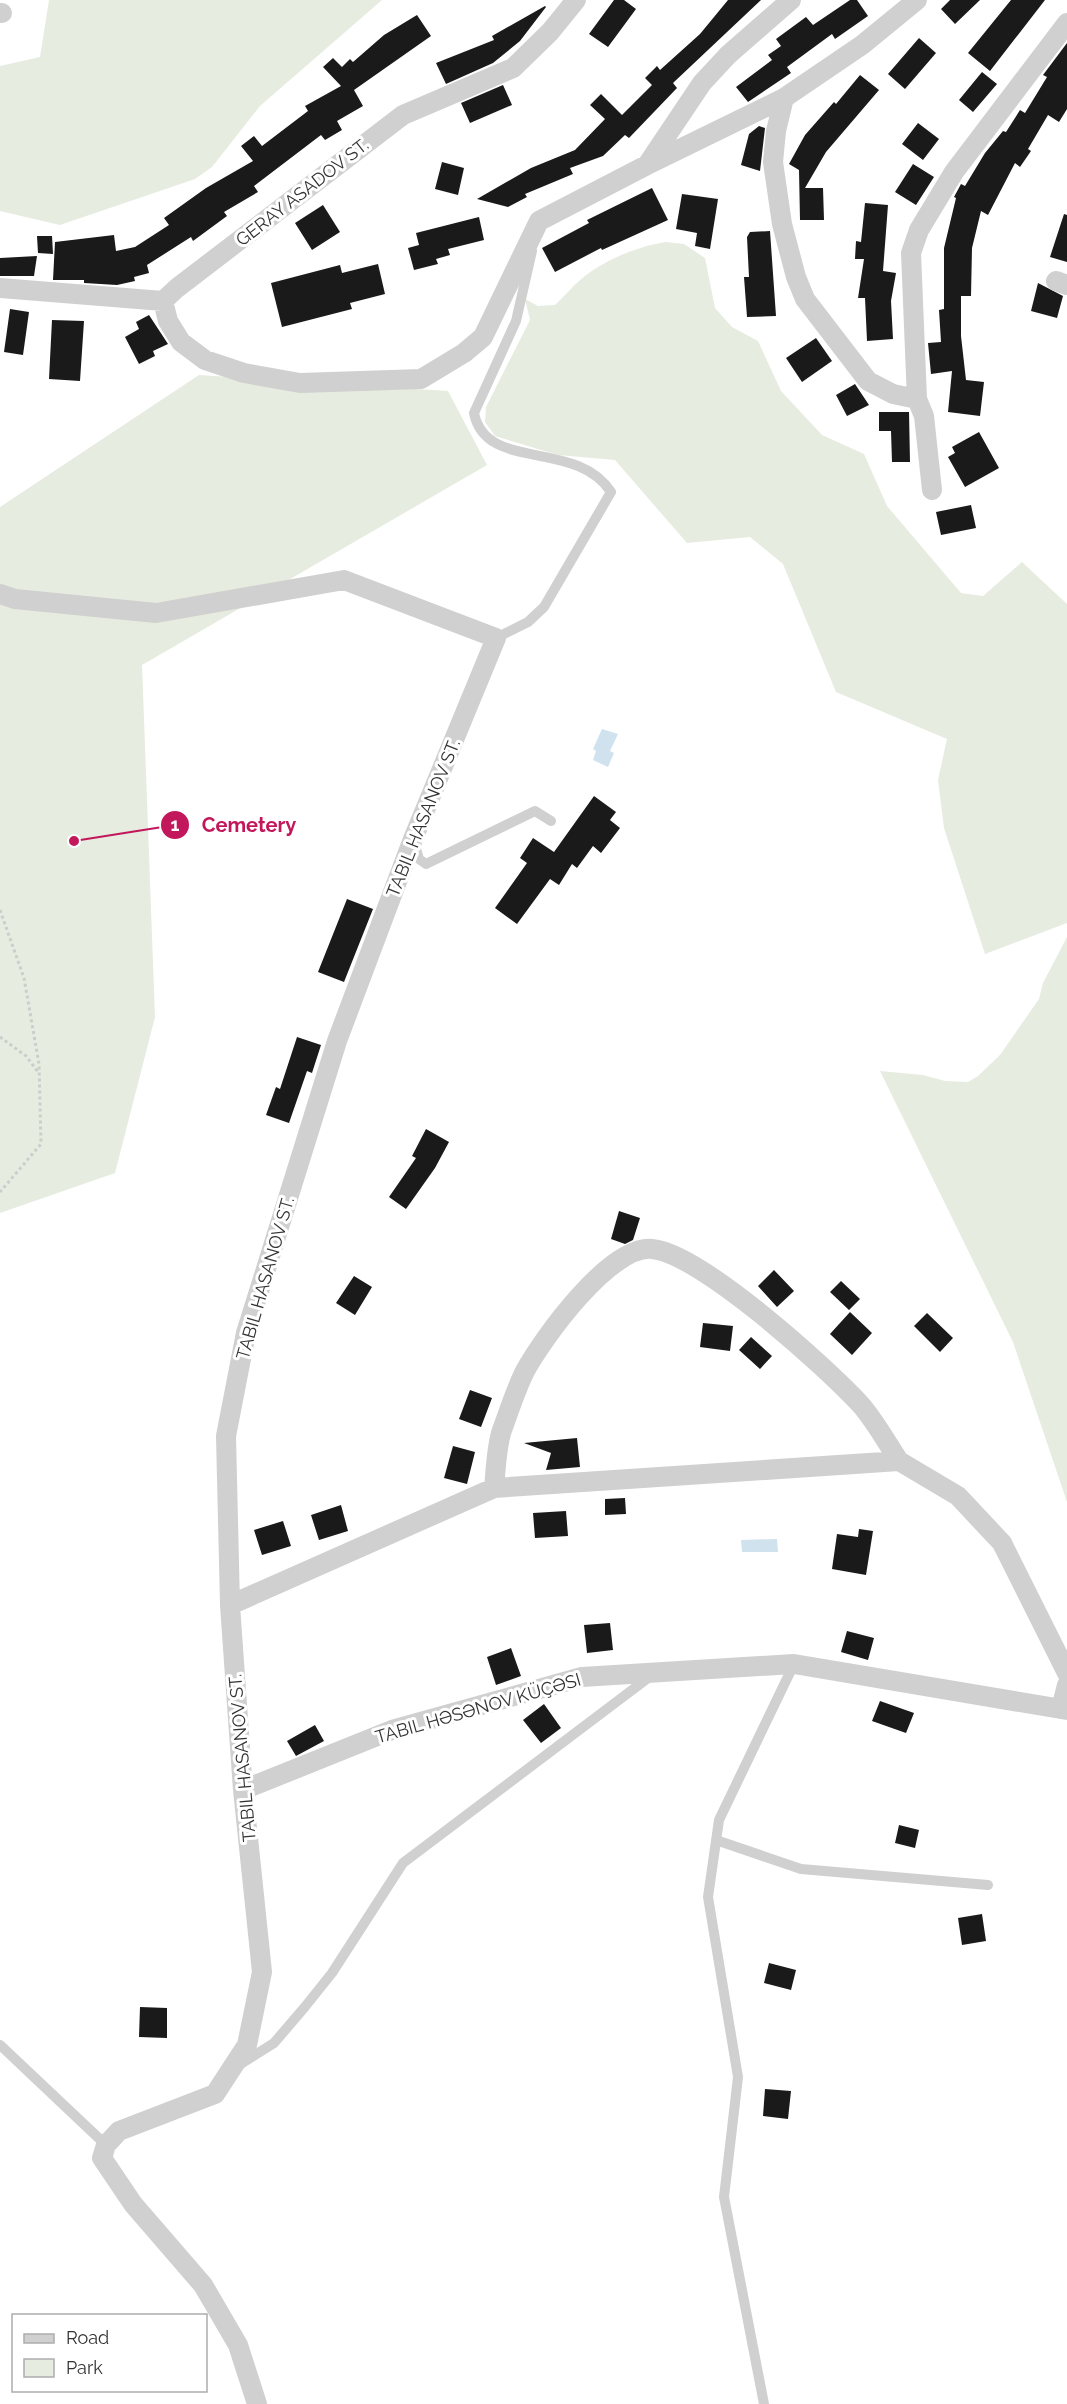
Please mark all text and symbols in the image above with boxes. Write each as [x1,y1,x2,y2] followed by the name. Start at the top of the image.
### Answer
[232,134,372,250] street label: GERAY ASADOV ST.
[382,736,464,900] street label: TABIL HASANOV ST.
[160,806,308,844] callout: Cemetery
[202,813,296,837] text: Cemetery
[171,814,180,835] text: 1
[232,1194,298,1362] street label: TABIL HASANOV ST.
[373,1669,583,1747] street label: TABIL HƏSƏNOV KÜÇƏSI
[224,1673,260,1843] street label: TABIL HASANOV ST.
[12,2314,207,2392] legend
[66,2327,109,2348] text: Road
[66,2357,103,2378] text: Park

